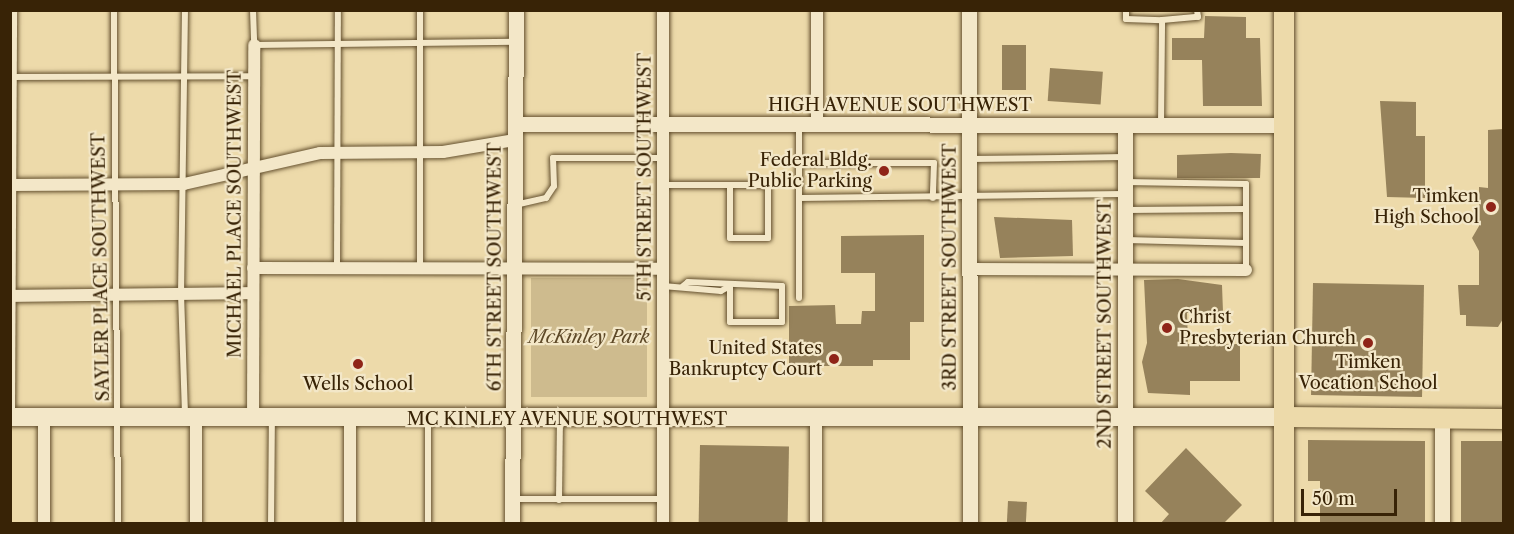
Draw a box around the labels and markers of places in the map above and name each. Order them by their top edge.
place label: Federal Bldg. Public Parking [748,150,872,192]
marker: Federal Bldg. Public Parking [877,164,891,178]
place label: Timken High School [1374,186,1479,228]
marker: Timken High School [1484,200,1498,214]
place label: Christ Presbyterian Church [1179,307,1356,350]
marker: Christ Presbyterian Church [1160,321,1174,335]
marker: Timken Vocation School [1361,336,1375,350]
place label: United States Bankruptcy Court [668,338,822,380]
marker: United States Bankruptcy Court [827,352,841,366]
place label: Timken Vocation School [1298,352,1438,394]
marker: Wells School [351,357,365,371]
place label: Wells School [303,373,413,395]

